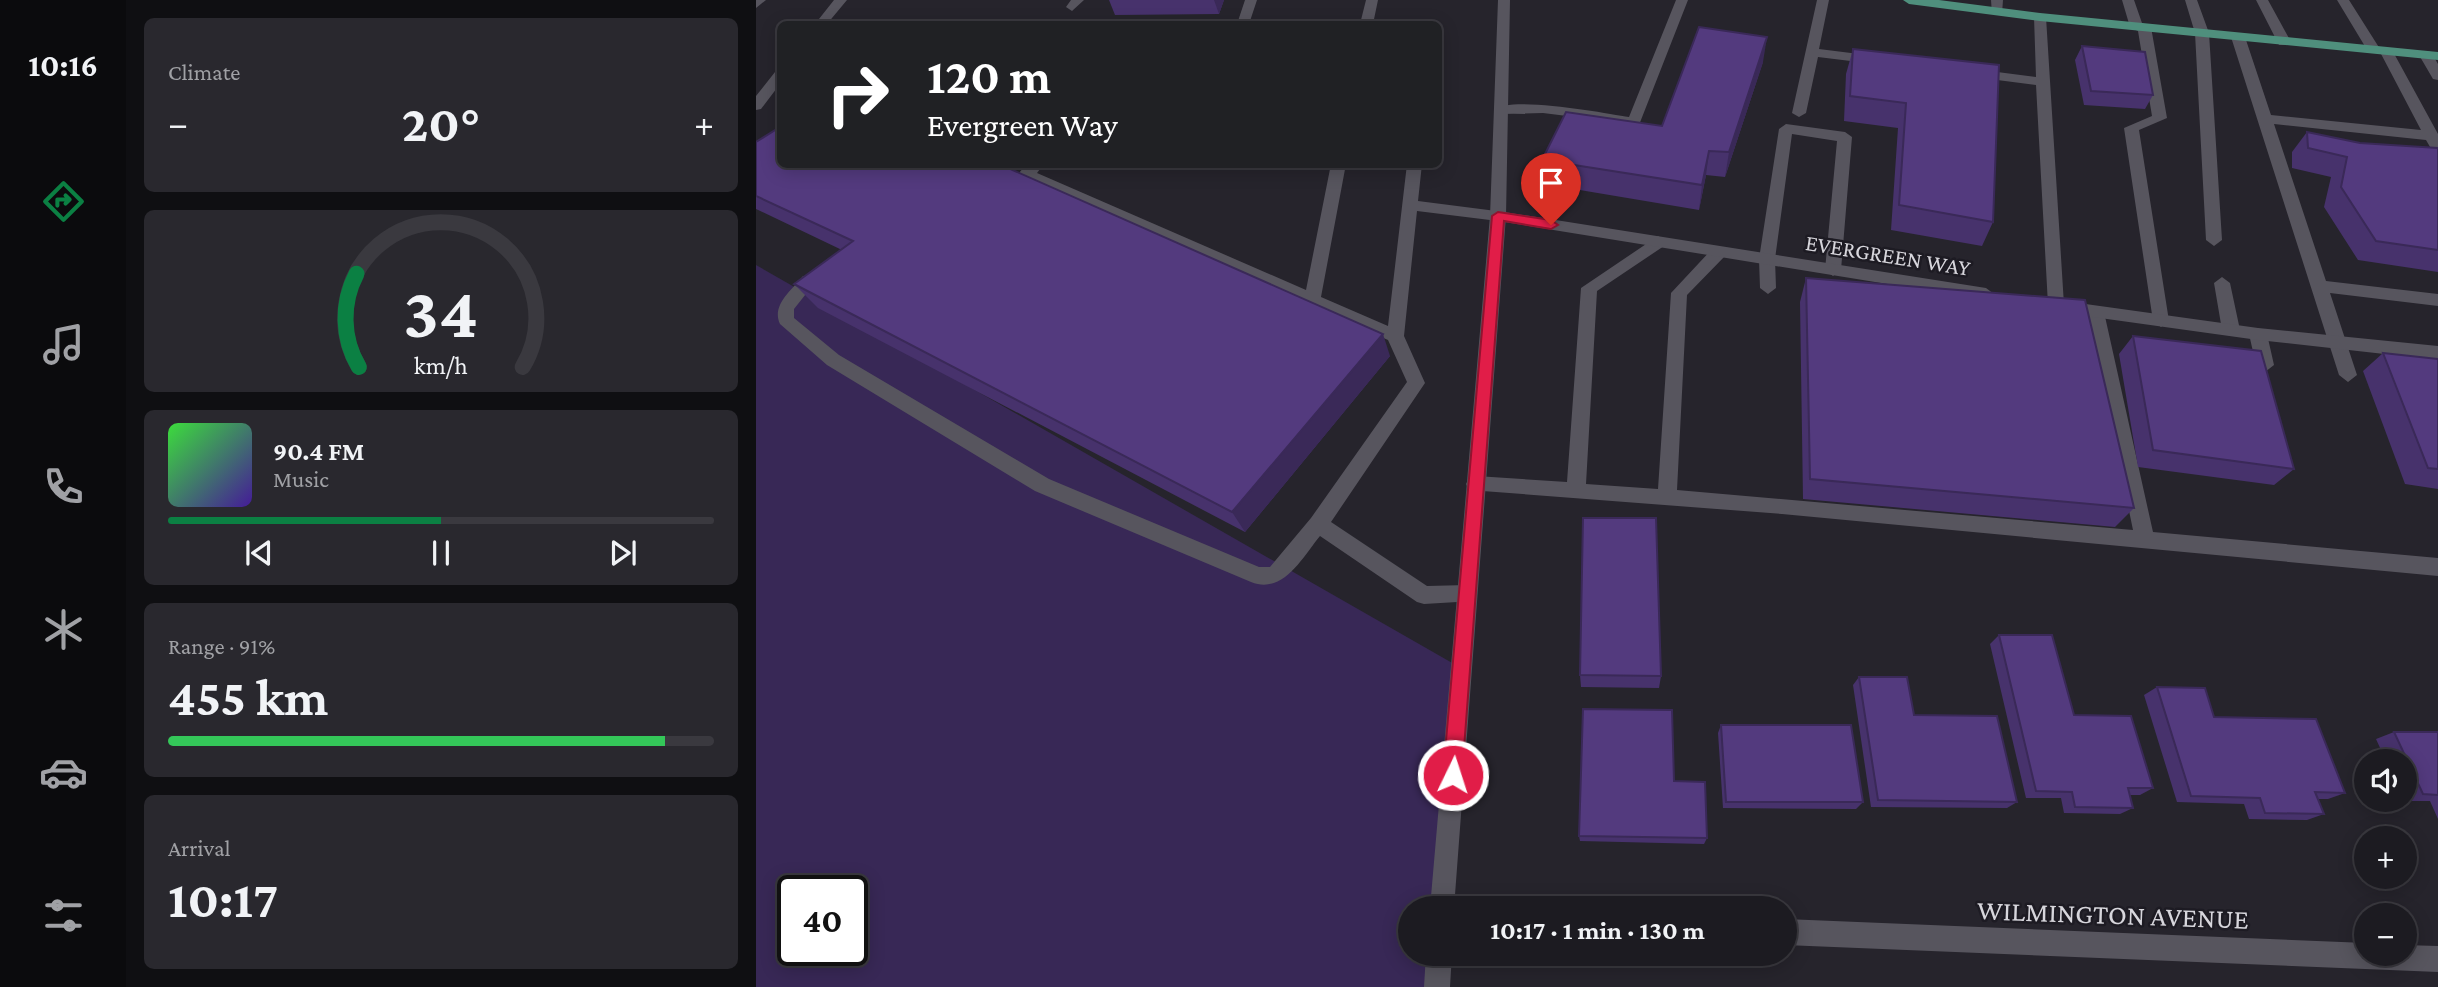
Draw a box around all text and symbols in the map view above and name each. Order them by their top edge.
text: 10:16 [28,47,98,83]
icon: right [812,49,903,140]
text: 120 m [927,49,1051,104]
text: Climate [168,59,240,85]
text: 20° [402,94,480,152]
text: − [168,102,188,144]
text: + [694,102,714,144]
text: Evergreen Way [927,107,1118,143]
pin [1521,153,1581,225]
icon: arrive [1532,164,1570,202]
icon: directions [39,177,88,226]
street label: EVERGREEN WAY [1804,229,1973,281]
text: 34 [404,273,478,354]
icon: music [39,320,88,369]
text: km/h [414,352,468,379]
text: 90.4 FM [273,437,365,466]
icon: phone [39,462,88,511]
text: Music [273,466,329,492]
icon: previous [240,534,278,572]
icon: pause [422,534,460,572]
icon: next [604,534,642,572]
icon: climate [39,605,88,654]
text: Range · 91% [168,633,275,659]
text: 455 km [168,668,328,726]
position arrow [1416,738,1490,812]
icon: car [39,748,88,797]
map controls [2354,749,2417,966]
button: sound [2354,749,2417,812]
button: + [2354,826,2417,889]
text: Arrival [168,835,231,861]
text: 10:17 [168,870,278,928]
speed limit sign: 40 [777,875,868,966]
icon: filters [39,891,88,940]
street label: WILMINGTON AVENUE [1977,894,2249,935]
button: − [2354,903,2417,966]
text: 10:17 · 1 min · 130 m [1490,916,1705,945]

